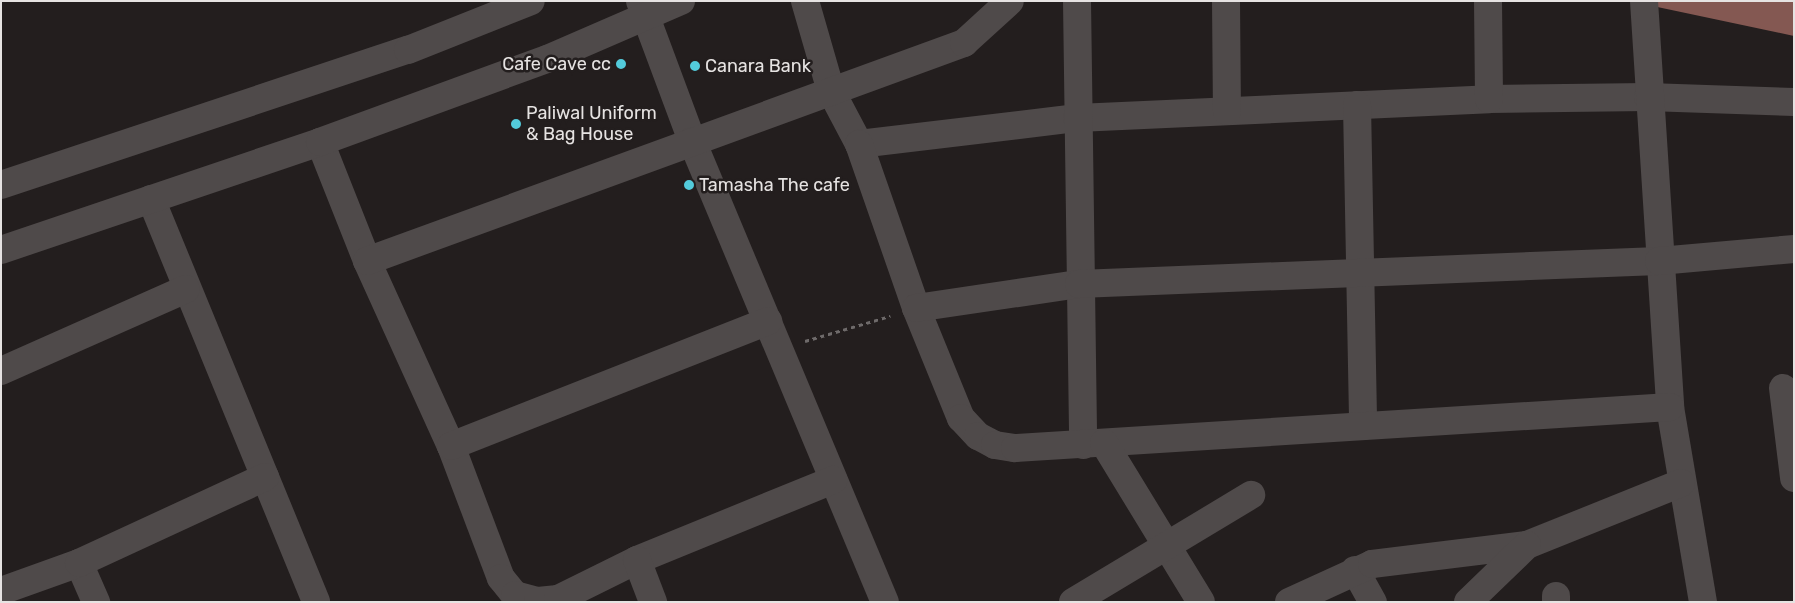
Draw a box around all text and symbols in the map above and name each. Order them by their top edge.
place label: Cafe Cave cc [502,53,611,75]
place label: Canara Bank [705,55,811,77]
marker: Cafe Cave cc [615,58,627,70]
marker: Canara Bank [689,60,701,72]
place label: Paliwal Uniform & Bag House [526,103,657,146]
marker: Paliwal Uniform & Bag House [510,118,522,130]
place label: Tamasha The cafe [699,174,850,196]
marker: Tamasha The cafe [683,179,695,191]

